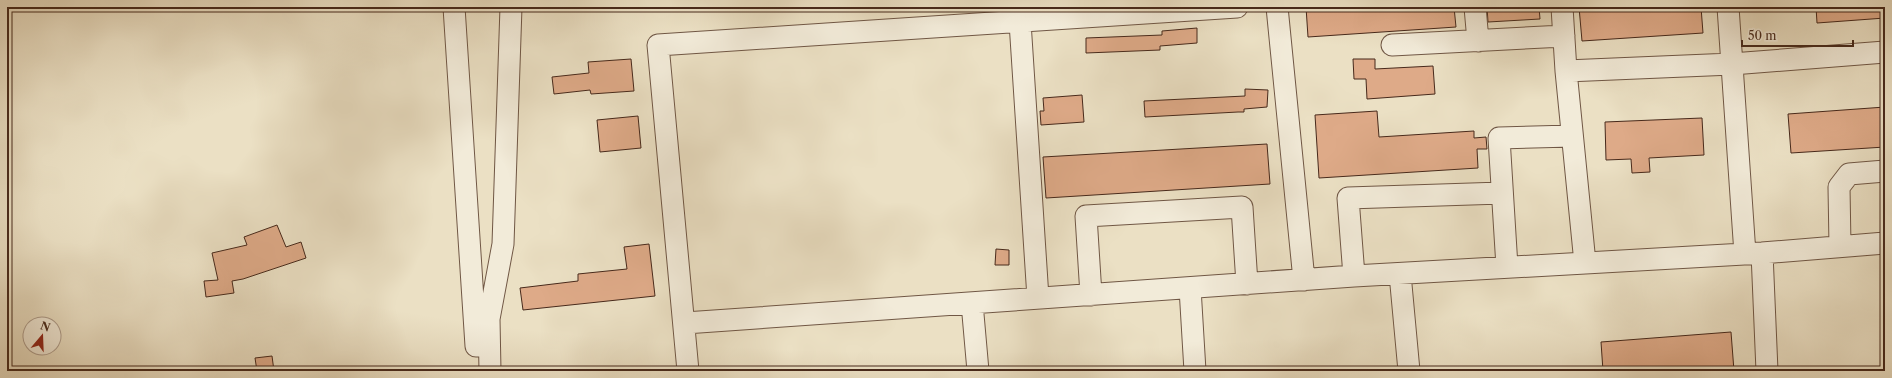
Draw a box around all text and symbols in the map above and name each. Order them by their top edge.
scale bar [1742,22,1853,48]
text: 50 m [1748,28,1777,43]
north arrow [22,316,62,356]
text: N [38,318,52,335]

